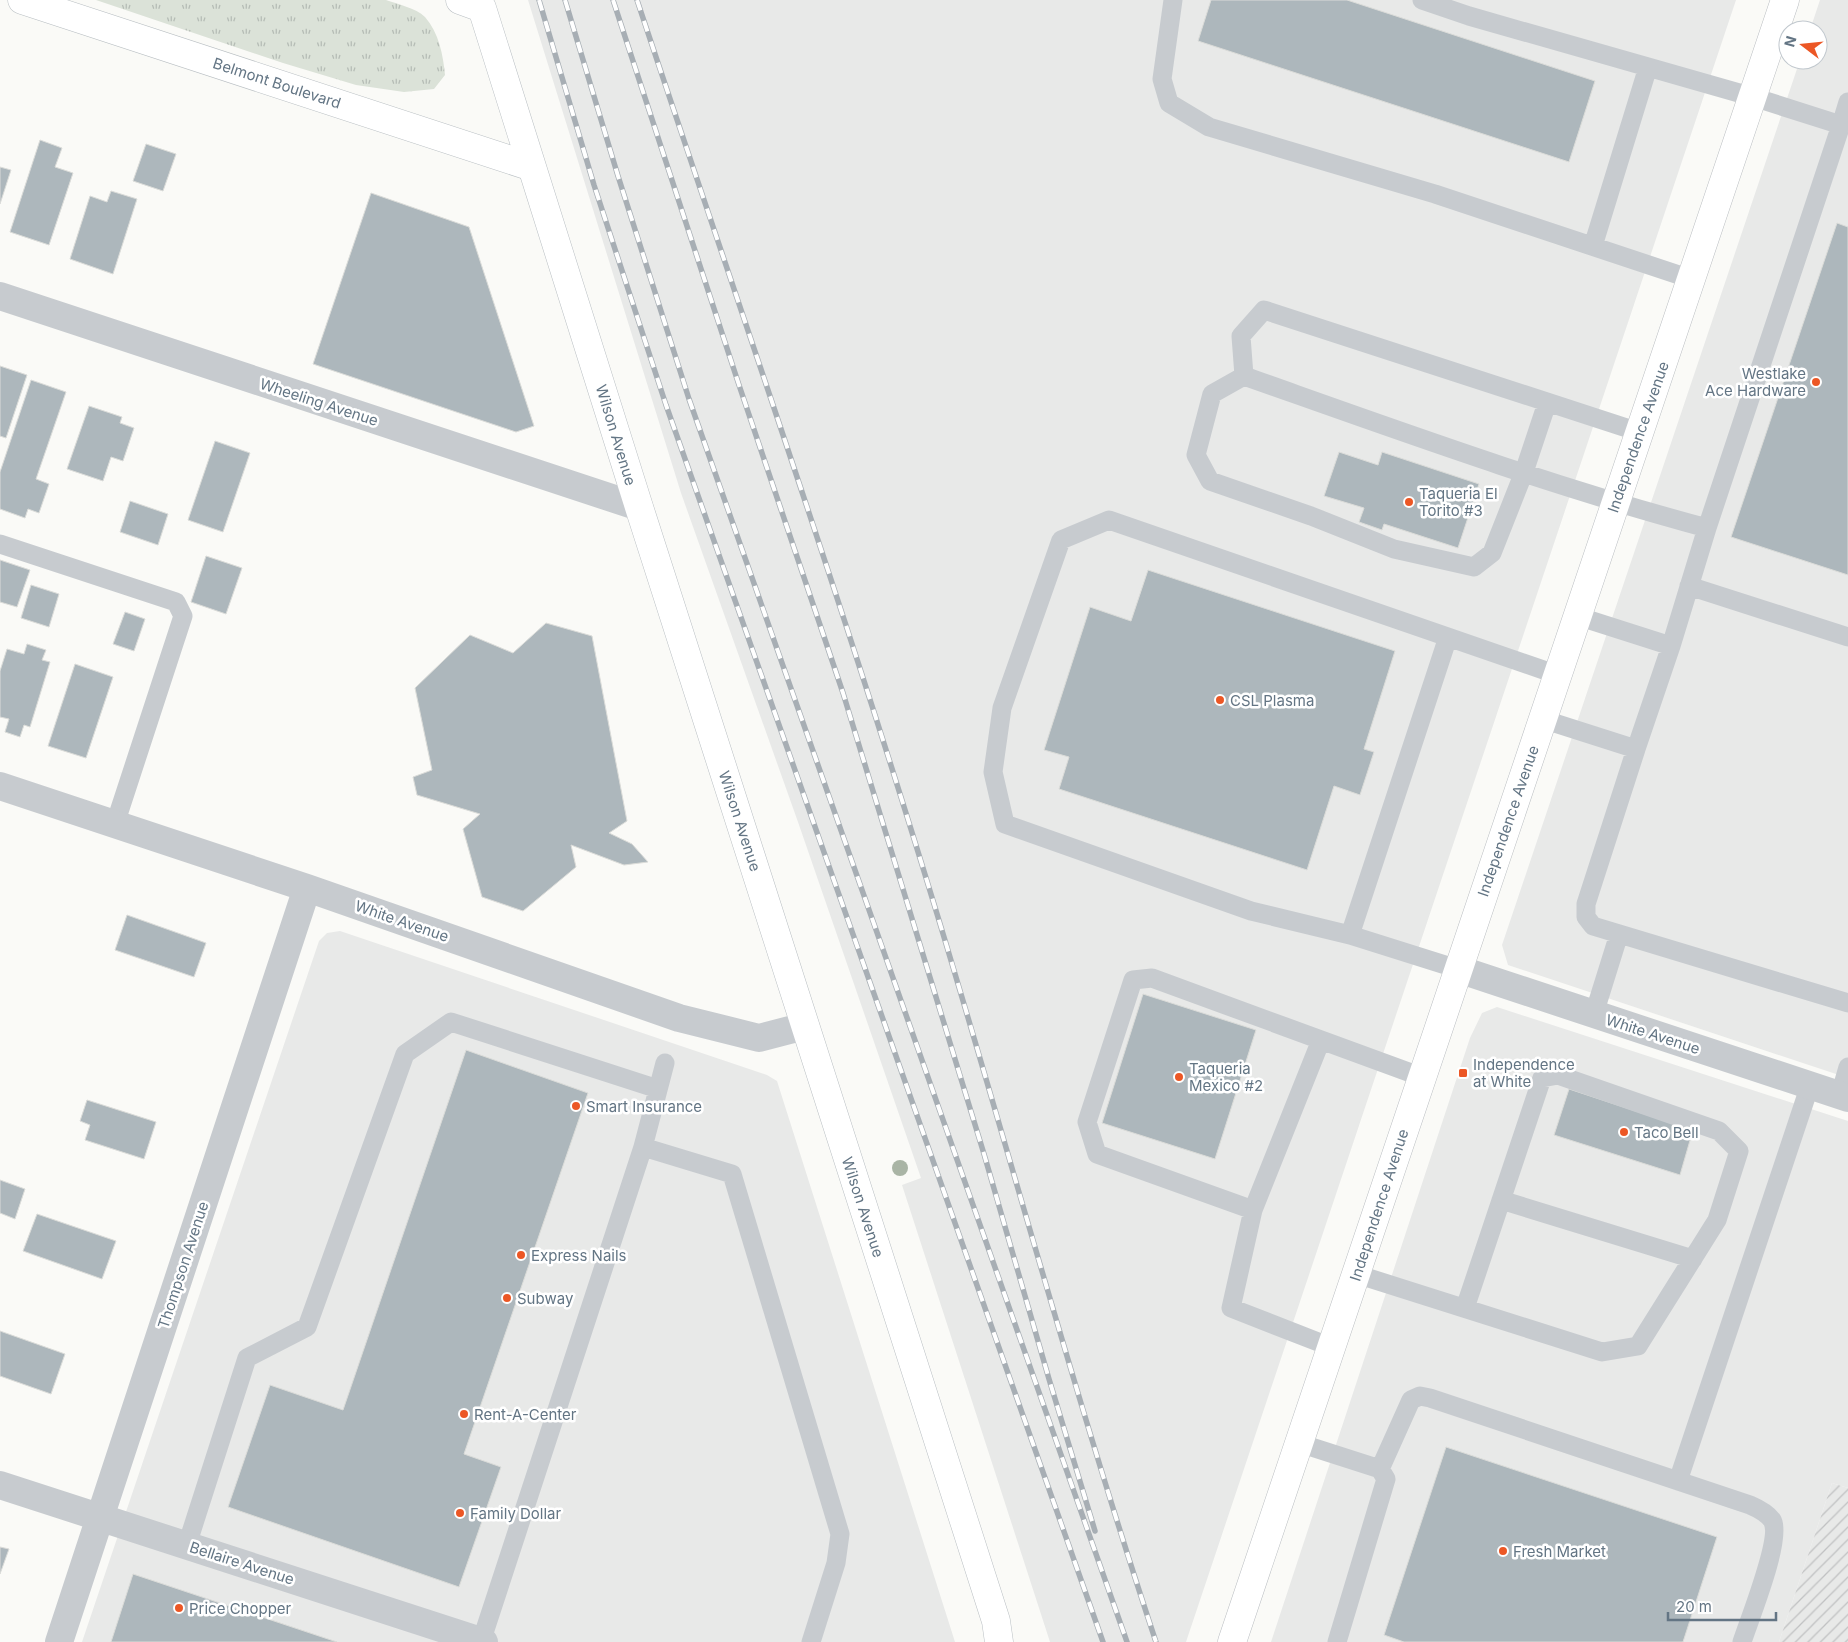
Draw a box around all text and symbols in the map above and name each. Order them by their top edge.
north arrow [1778,20,1828,70]
text: N [1780,34,1800,49]
street label: Belmont Boulevard [211,53,343,113]
street label: Independence Avenue [1603,359,1673,515]
place label: Westlake Ace Hardware [1705,364,1806,400]
street label: Wheeling Avenue [257,374,381,430]
marker: Westlake Ace Hardware [1810,376,1822,388]
street label: Wilson Avenue [592,382,640,488]
place label: Taqueria El Torito #3 [1419,484,1498,520]
marker: Taqueria El Torito #3 [1403,496,1415,508]
place label: CSL Plasma [1230,691,1314,710]
marker: CSL Plasma [1214,694,1226,706]
street label: Independence Avenue [1473,743,1543,899]
street label: Wilson Avenue [715,768,765,874]
street label: White Avenue [353,896,451,946]
street label: White Avenue [1604,1010,1702,1058]
place label: Independence at White [1473,1055,1575,1091]
place label: Taqueria Mexico #2 [1189,1059,1263,1095]
marker: Independence at White [1457,1067,1469,1079]
marker: Taqueria Mexico #2 [1173,1071,1185,1083]
place label: Smart Insurance [586,1097,702,1116]
marker: Smart Insurance [570,1100,582,1112]
place label: Taco Bell [1634,1123,1699,1142]
marker: Taco Bell [1618,1126,1630,1138]
street label: Independence Avenue [1345,1127,1413,1283]
street label: Wilson Avenue [838,1154,888,1260]
street label: Thompson Avenue [153,1199,213,1331]
place label: Express Nails [531,1246,627,1265]
marker: Express Nails [515,1249,527,1261]
place label: Subway [517,1289,574,1308]
marker: Subway [501,1292,513,1304]
place label: Rent-A-Center [474,1405,577,1424]
marker: Rent-A-Center [458,1408,470,1420]
place label: Family Dollar [470,1504,562,1523]
marker: Family Dollar [454,1507,466,1519]
street label: Bellaire Avenue [187,1537,297,1589]
place label: Fresh Market [1513,1542,1606,1561]
marker: Fresh Market [1497,1545,1509,1557]
scale bar [1668,1590,1776,1622]
text: 20 m [1676,1597,1712,1616]
place label: Price Chopper [189,1599,292,1618]
marker: Price Chopper [173,1602,185,1614]

